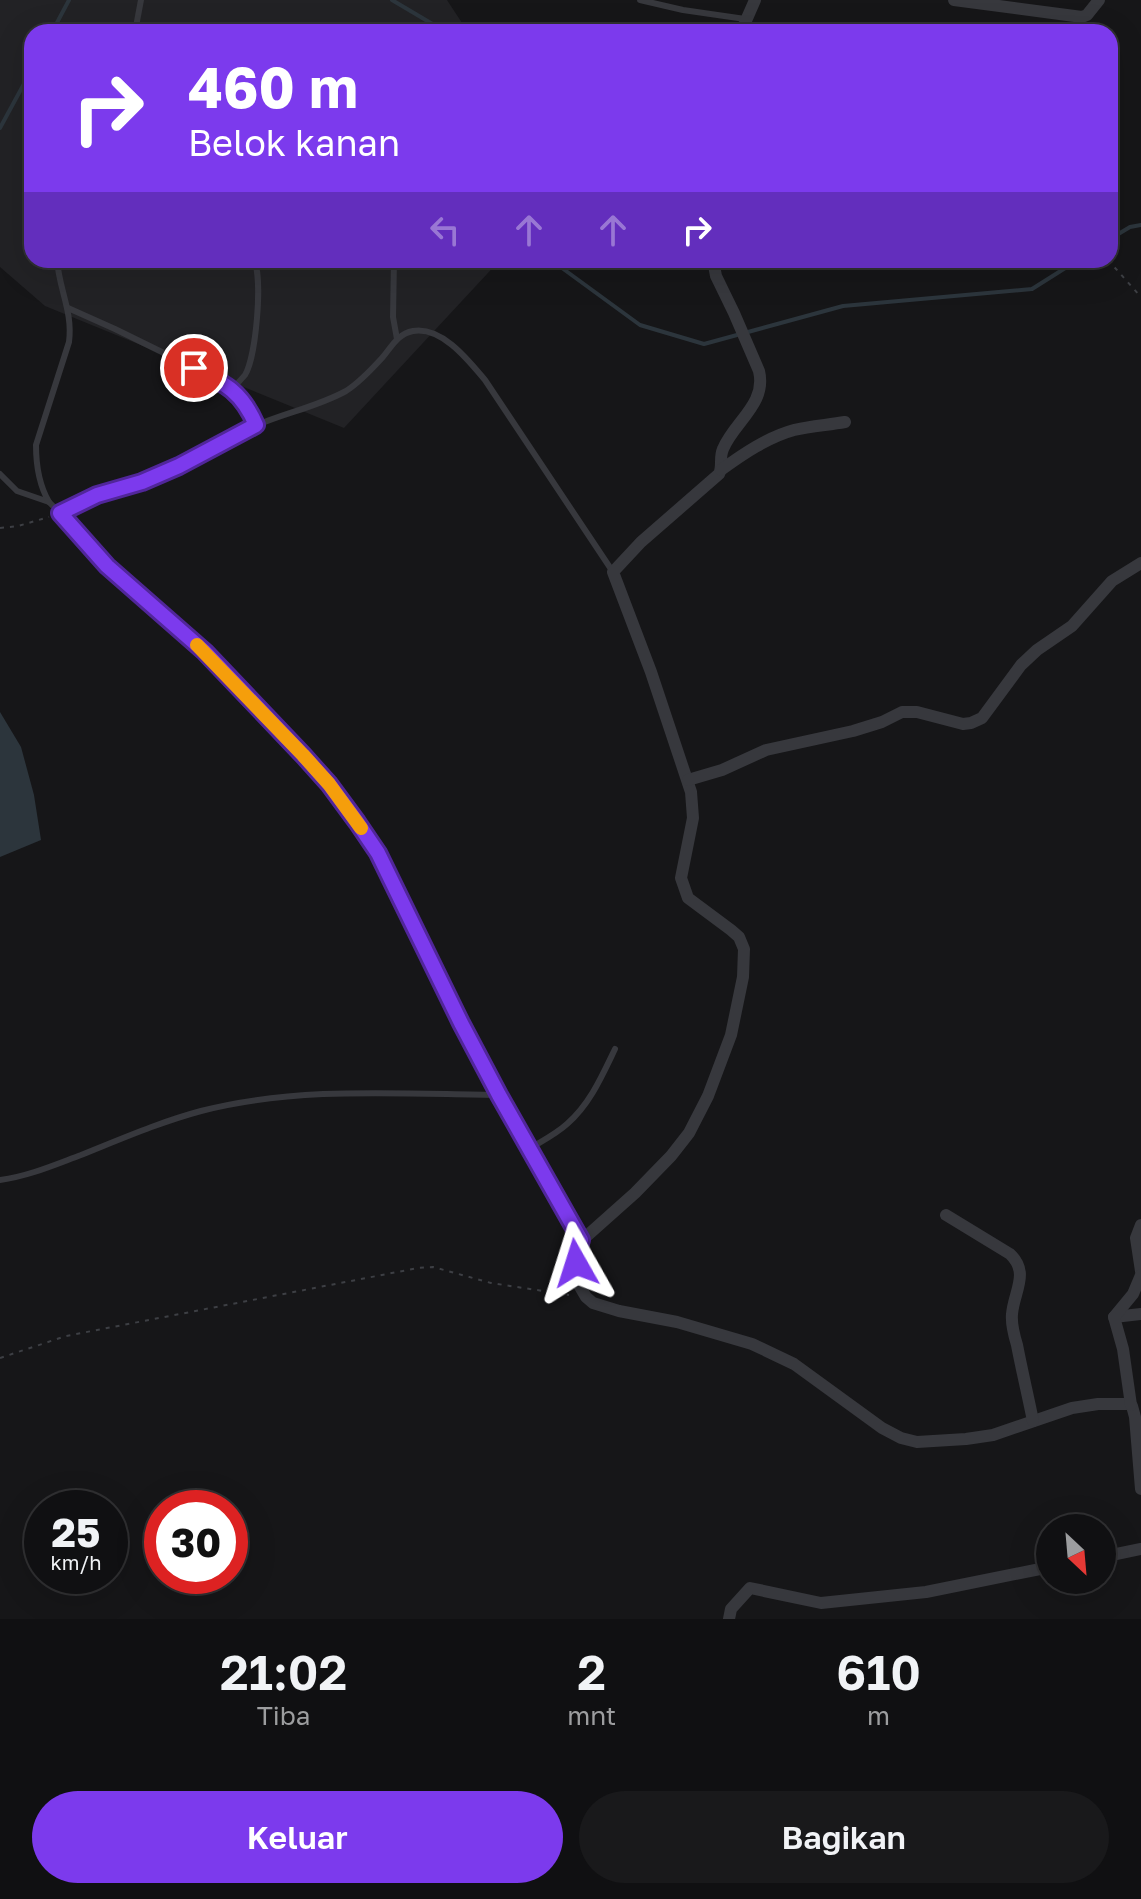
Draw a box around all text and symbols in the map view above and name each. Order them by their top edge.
text: 460 m [188,53,358,120]
icon: right [56,56,160,160]
text: Belok kanan [188,121,400,164]
icon: left [423,208,467,252]
icon: ahead [507,208,551,252]
icon: ahead [591,208,635,252]
icon: right [675,208,719,252]
pin [160,334,228,402]
icon: arrive [172,346,216,390]
position arrow [534,1221,618,1305]
speed limit sign: 30 [144,1490,248,1594]
text: 25 [52,1508,100,1556]
north arrow [1036,1514,1116,1594]
map controls [1036,1514,1116,1594]
text: km/h [51,1550,101,1574]
text: 21:02 [220,1643,347,1701]
text: 2 [577,1643,606,1701]
text: 610 [836,1643,921,1701]
text: Tiba [257,1700,310,1731]
text: mnt [567,1700,616,1731]
text: m [867,1700,890,1731]
button: Keluar [32,1791,563,1883]
button: Bagikan [579,1791,1109,1883]

